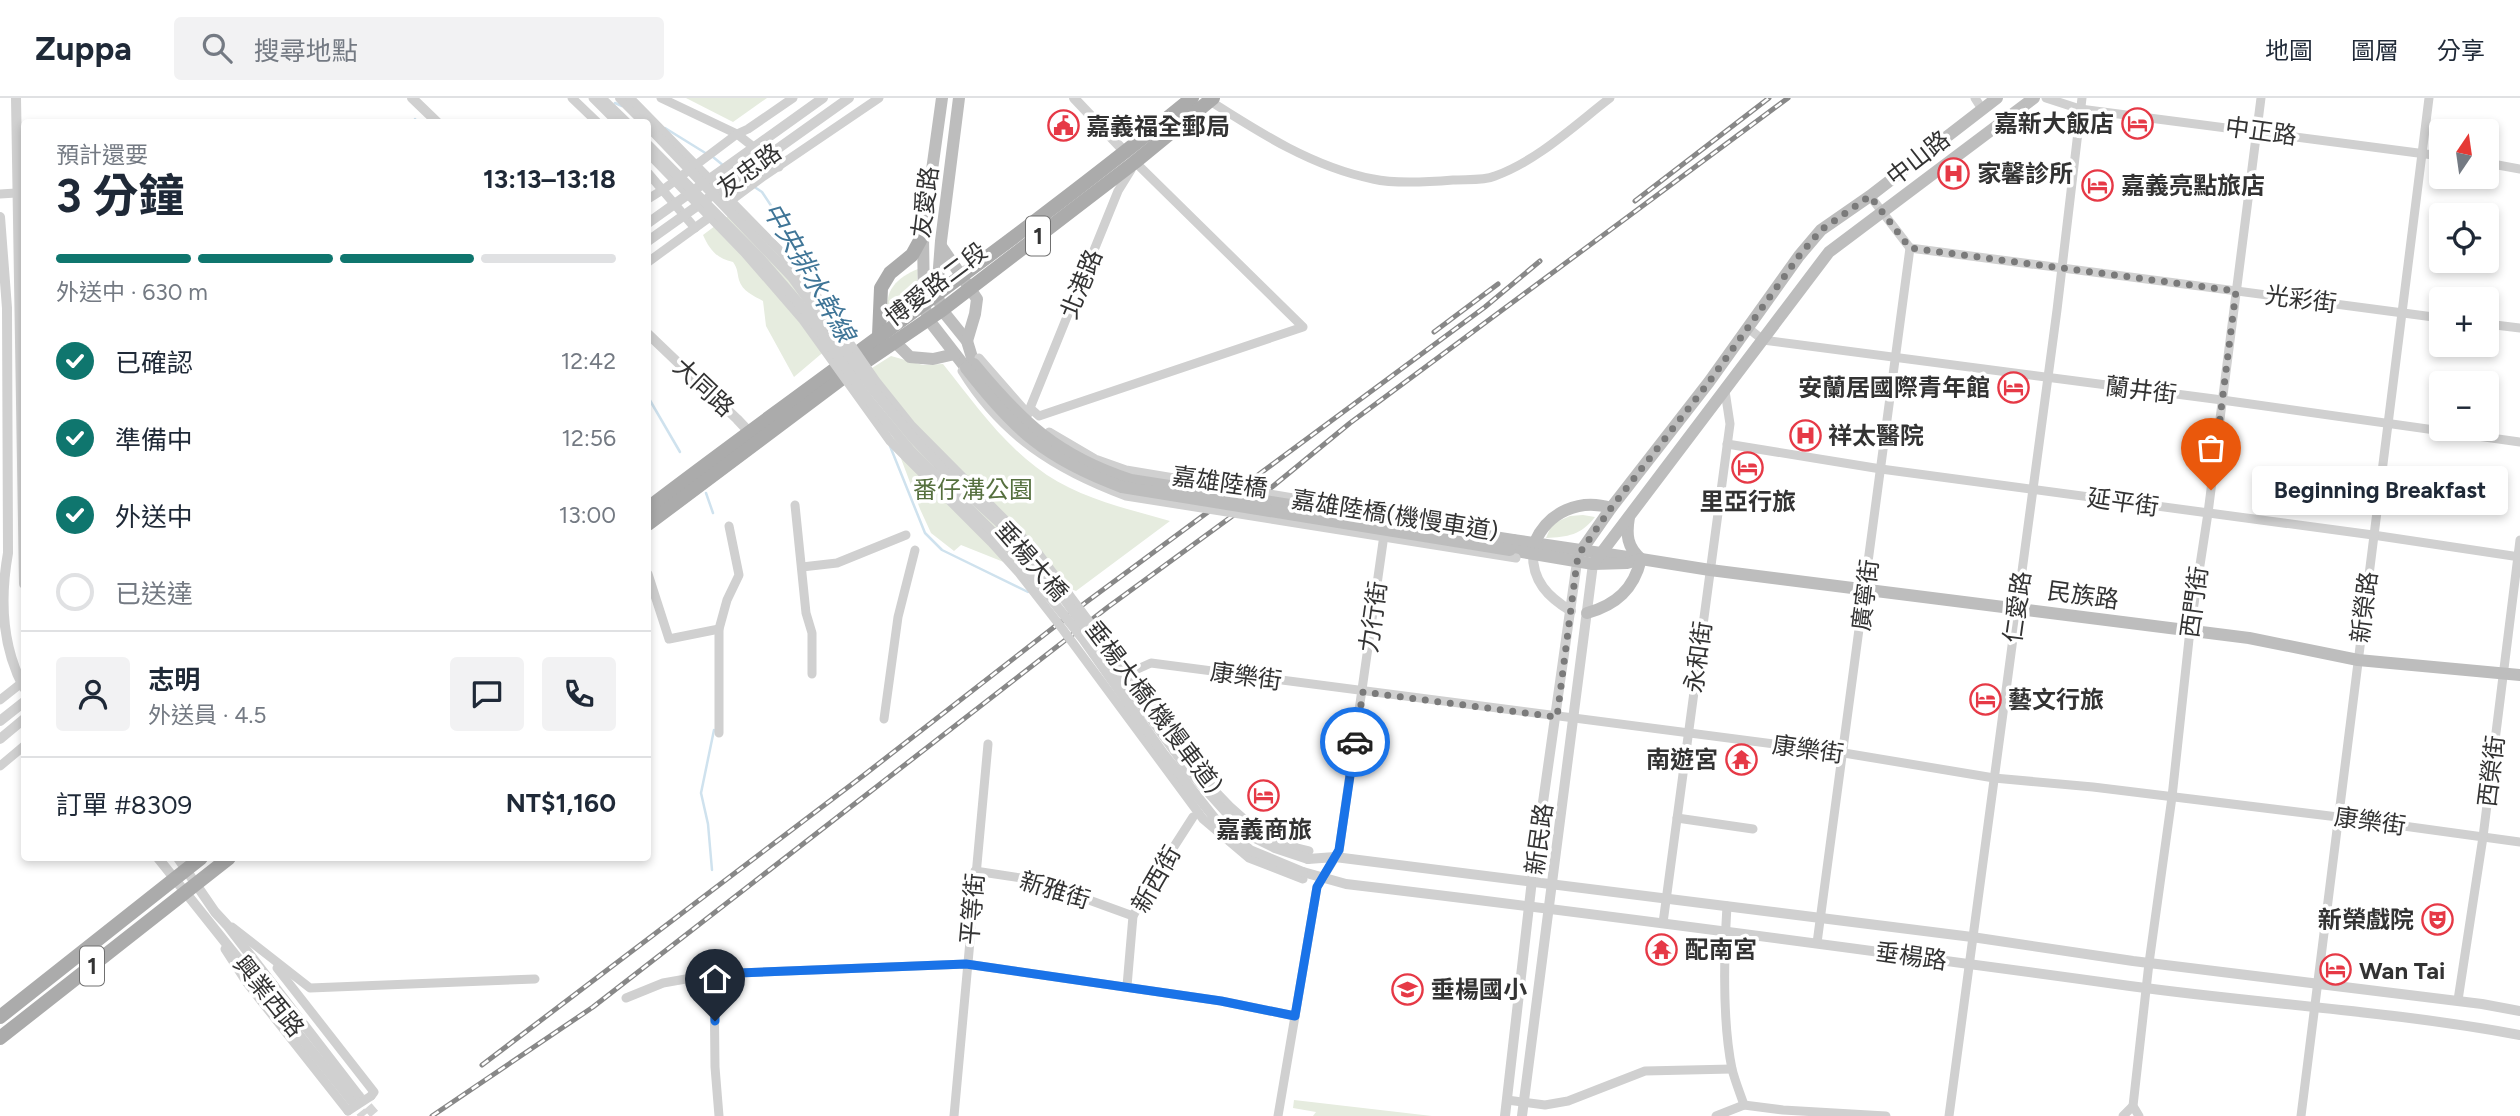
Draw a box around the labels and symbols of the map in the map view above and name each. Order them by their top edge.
hotel icon: 嘉新大飯店 [2120,106,2154,140]
public building icon: 嘉義福全郵局 [1046,109,1080,143]
place label: 嘉新大飯店 [1994,109,2114,138]
place label: 嘉義福全郵局 [1086,112,1230,141]
street label: 中正路 [2223,112,2299,150]
north arrow [2429,119,2499,189]
street label: 中山路 [1881,124,1955,192]
street label: 友忠路 [711,137,787,203]
hospital icon: 家馨診所 [1937,156,1971,190]
place label: 家馨診所 [1977,159,2073,188]
street label: 友愛路 [906,165,944,239]
hotel icon: 嘉義亮點旅店 [2081,168,2115,202]
place label: 嘉義亮點旅店 [2121,171,2265,200]
water label: 中央排水幹線 [756,196,863,350]
road number: 1 [1026,217,1050,256]
street label: 博愛路二段 [879,236,993,332]
street label: 北港路 [1054,245,1108,323]
street label: 光彩街 [2264,280,2338,318]
street label: 大同路 [668,352,740,422]
hotel icon: 安蘭居國際青年館 [1996,370,2030,404]
street label: 蘭井街 [2104,371,2178,409]
place label: 安蘭居國際青年館 [1798,373,1990,402]
hospital icon: 祥太醫院 [1788,418,1822,452]
pin [2181,418,2241,490]
place label: 祥太醫院 [1828,421,1924,450]
hotel icon: 里亞行旅 [1731,450,1765,484]
street label: 嘉雄陸橋 [1170,461,1270,503]
callout: Beginning Breakfast [2253,466,2508,514]
park label: 番仔溝公園 [913,475,1033,504]
street label: 延平街 [2085,483,2161,521]
street label: 嘉雄陸橋(機慢車道) [1290,484,1500,546]
place label: 里亞行旅 [1700,487,1796,516]
street label: 垂楊大橋 [990,515,1074,607]
street label: 廣寧街 [1846,558,1884,632]
street label: 西門街 [2175,564,2213,640]
street label: 仁愛路 [1998,569,2036,645]
street label: 新榮路 [2345,570,2383,644]
street label: 民族路 [2045,576,2121,614]
street label: 力行街 [1354,579,1392,655]
street label: 垂楊大橋(機慢車道) [1080,615,1228,799]
street label: 永和街 [1679,619,1717,695]
street label: 康樂街 [1208,657,1284,695]
hotel icon: 藝文行旅 [1968,682,2002,716]
place label: 藝文行旅 [2008,685,2104,714]
courier [1320,707,1390,777]
street label: 康樂街 [1770,730,1846,768]
street label: 西榮街 [2472,734,2510,808]
temple icon: 南遊宮 [1724,742,1758,776]
place label: 南遊宮 [1646,745,1718,774]
hotel icon: 嘉義商旅 [1247,778,1281,812]
street label: 新民路 [1520,801,1558,877]
street label: 康樂街 [2332,802,2408,840]
place label: 嘉義商旅 [1216,815,1312,844]
street label: 新西街 [1125,841,1187,917]
street label: 新雅街 [1016,866,1094,914]
street label: 平等街 [954,872,990,946]
theatre icon: 新榮戲院 [2420,902,2454,936]
place label: 新榮戲院 [2318,905,2414,934]
temple icon: 配南宮 [1645,932,1679,966]
place label: 配南宮 [1685,935,1757,964]
street label: 垂楊路 [1873,937,1949,975]
road number: 1 [80,946,104,986]
pin [685,949,745,1021]
street label: 興業西路 [228,950,310,1042]
hotel icon: Wan Tai [2319,953,2353,987]
place label: Wan Tai [2359,956,2445,985]
school or university icon: 垂楊國小 [1391,972,1425,1006]
place label: 垂楊國小 [1431,975,1527,1004]

